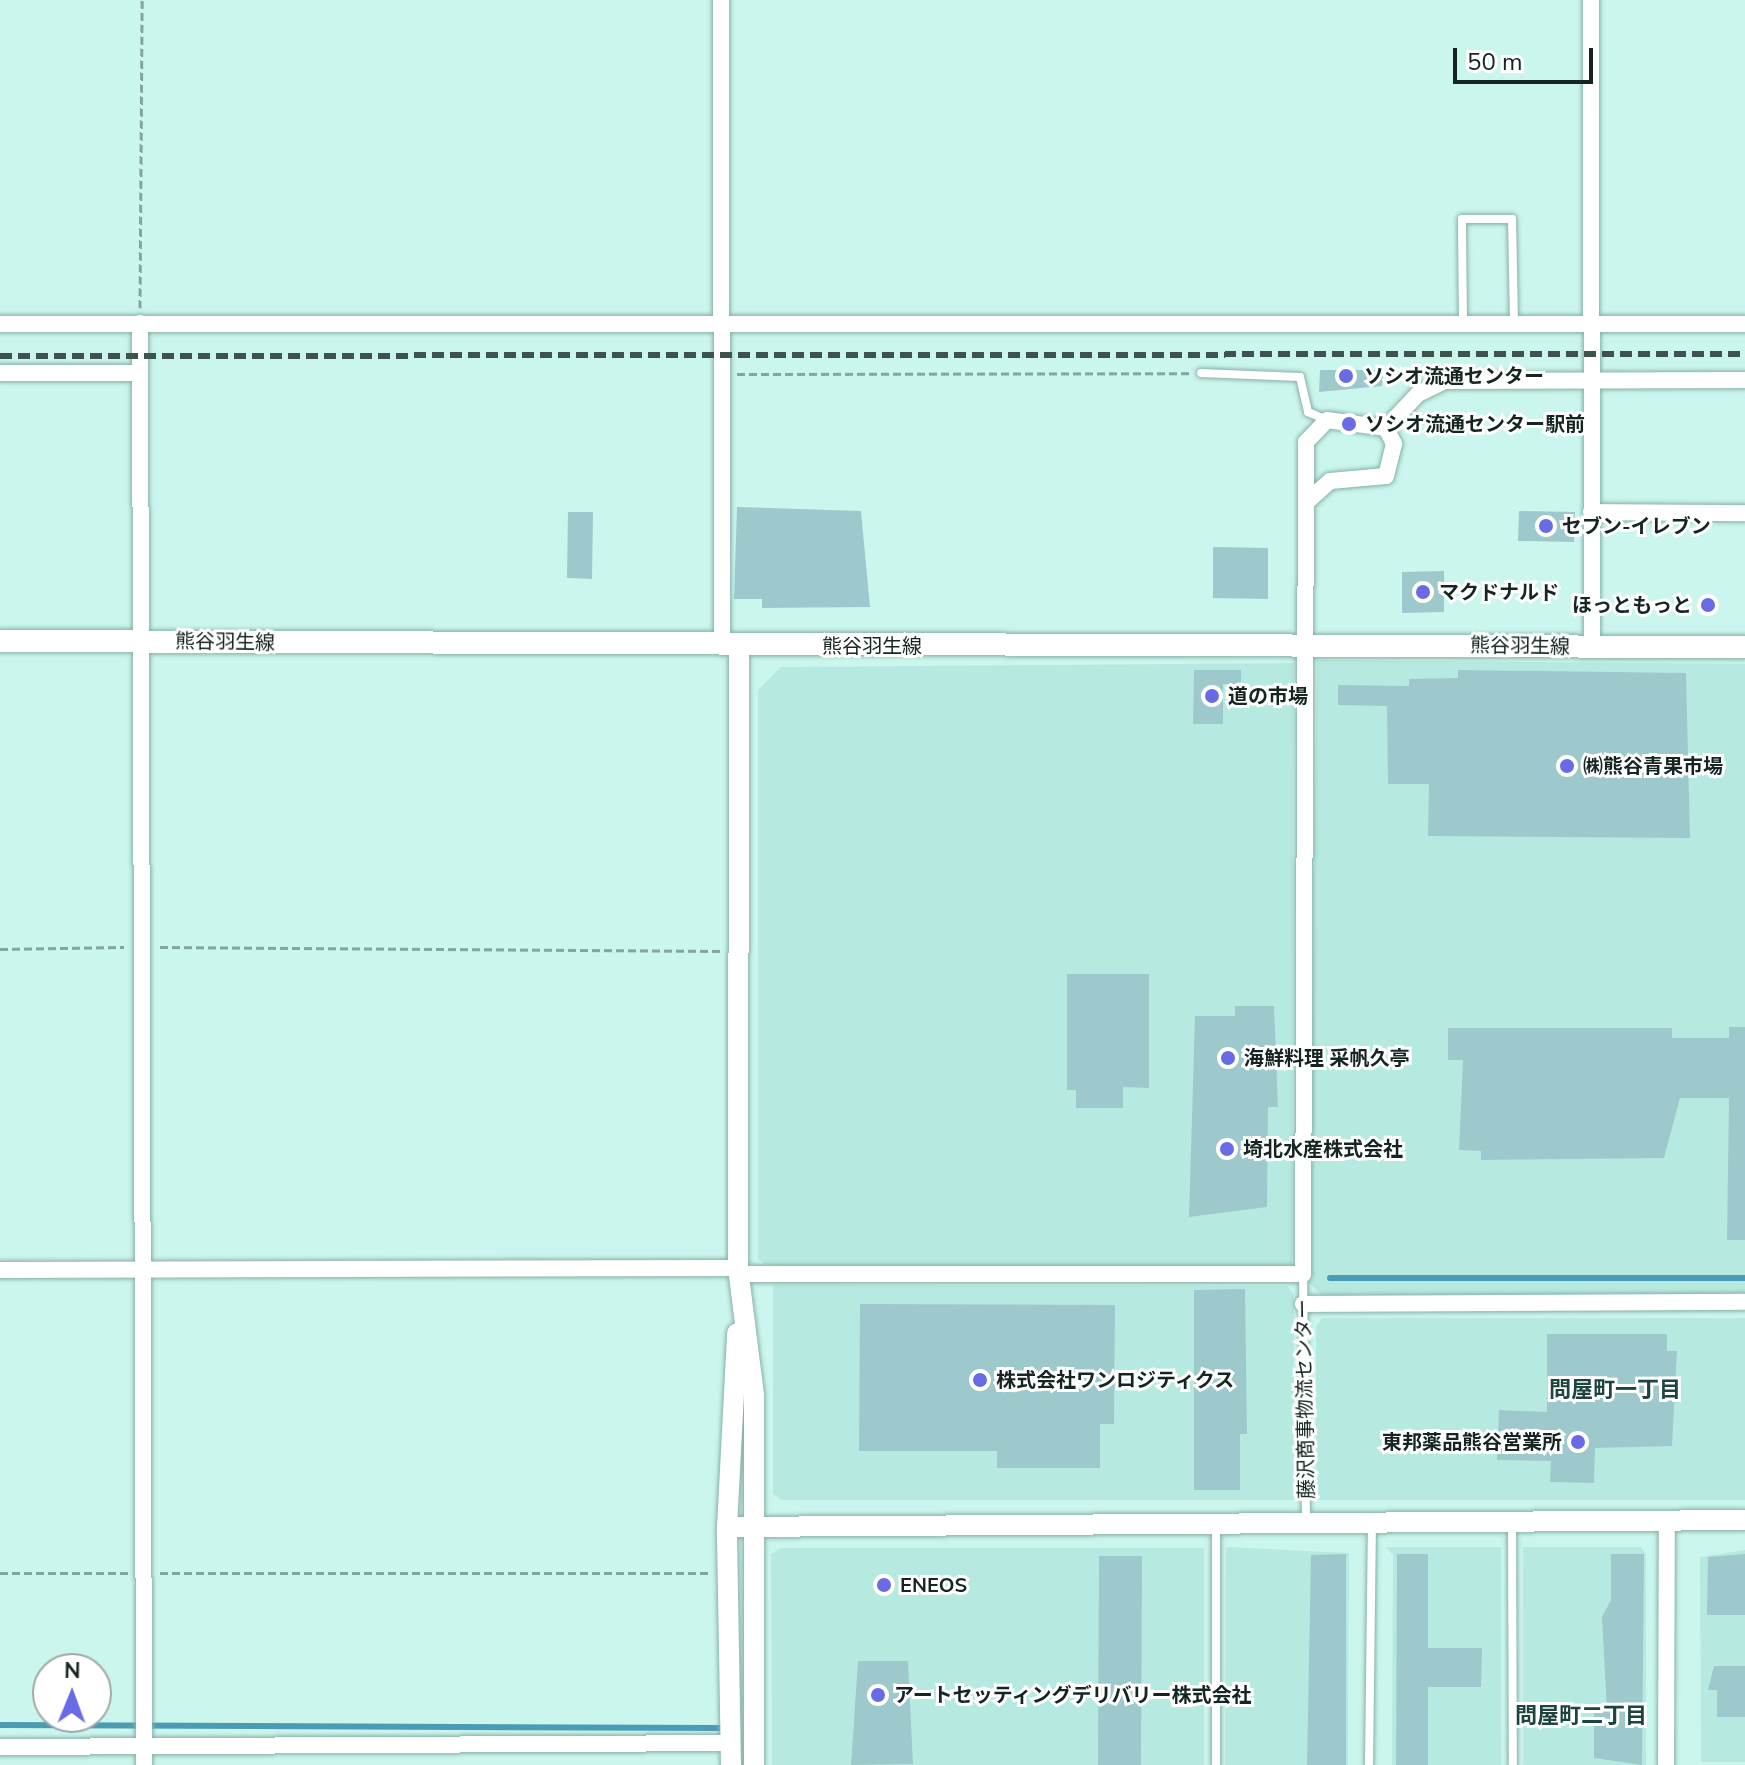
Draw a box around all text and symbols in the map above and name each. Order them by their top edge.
scale bar [1457,32,1597,82]
text: 50 m [1467,46,1523,78]
place label: ソシオ流通センター [1364,364,1544,388]
marker: ソシオ流通センター [1335,365,1357,387]
place label: ソシオ流通センター駅前 [1365,412,1585,436]
marker: ソシオ流通センター駅前 [1340,415,1358,433]
place label: セブン-イレブン [1562,514,1711,538]
marker: セブン-イレブン [1537,517,1555,535]
place label: マクドナルド [1439,580,1559,604]
marker: マクドナルド [1414,583,1432,601]
place label: ほっともっと [1572,593,1692,617]
marker: ほっともっと [1699,596,1717,614]
street label: 熊谷羽生線 [175,629,275,655]
street label: 熊谷羽生線 [1470,633,1570,659]
street label: 熊谷羽生線 [822,634,922,658]
place label: 道の市場 [1228,684,1308,708]
marker: 道の市場 [1203,687,1221,705]
place label: ㈱熊谷青果市場 [1583,754,1723,778]
marker: ㈱熊谷青果市場 [1558,757,1576,775]
place label: 海鮮料理 采帆久亭 [1244,1046,1409,1070]
marker: 海鮮料理 采帆久亭 [1219,1049,1237,1067]
place label: 埼北水産株式会社 [1243,1137,1403,1161]
marker: 埼北水産株式会社 [1218,1140,1236,1158]
street label: 藤沢商事物流センター [1291,1299,1319,1499]
place label: 株式会社ワンロジティクス [996,1368,1236,1392]
marker: 株式会社ワンロジティクス [971,1371,989,1389]
district label: 問屋町一丁目 [1549,1378,1681,1404]
place label: 東邦薬品熊谷営業所 [1382,1430,1562,1454]
marker: 東邦薬品熊谷営業所 [1569,1433,1587,1451]
place label: ENEOS [900,1573,967,1597]
marker: ENEOS [875,1576,893,1594]
north arrow [32,1653,112,1733]
text: N [64,1656,81,1686]
place label: アートセッティングデリバリー株式会社 [894,1683,1253,1707]
marker: アートセッティングデリバリー株式会社 [869,1686,887,1704]
district label: 問屋町二丁目 [1515,1704,1647,1730]

